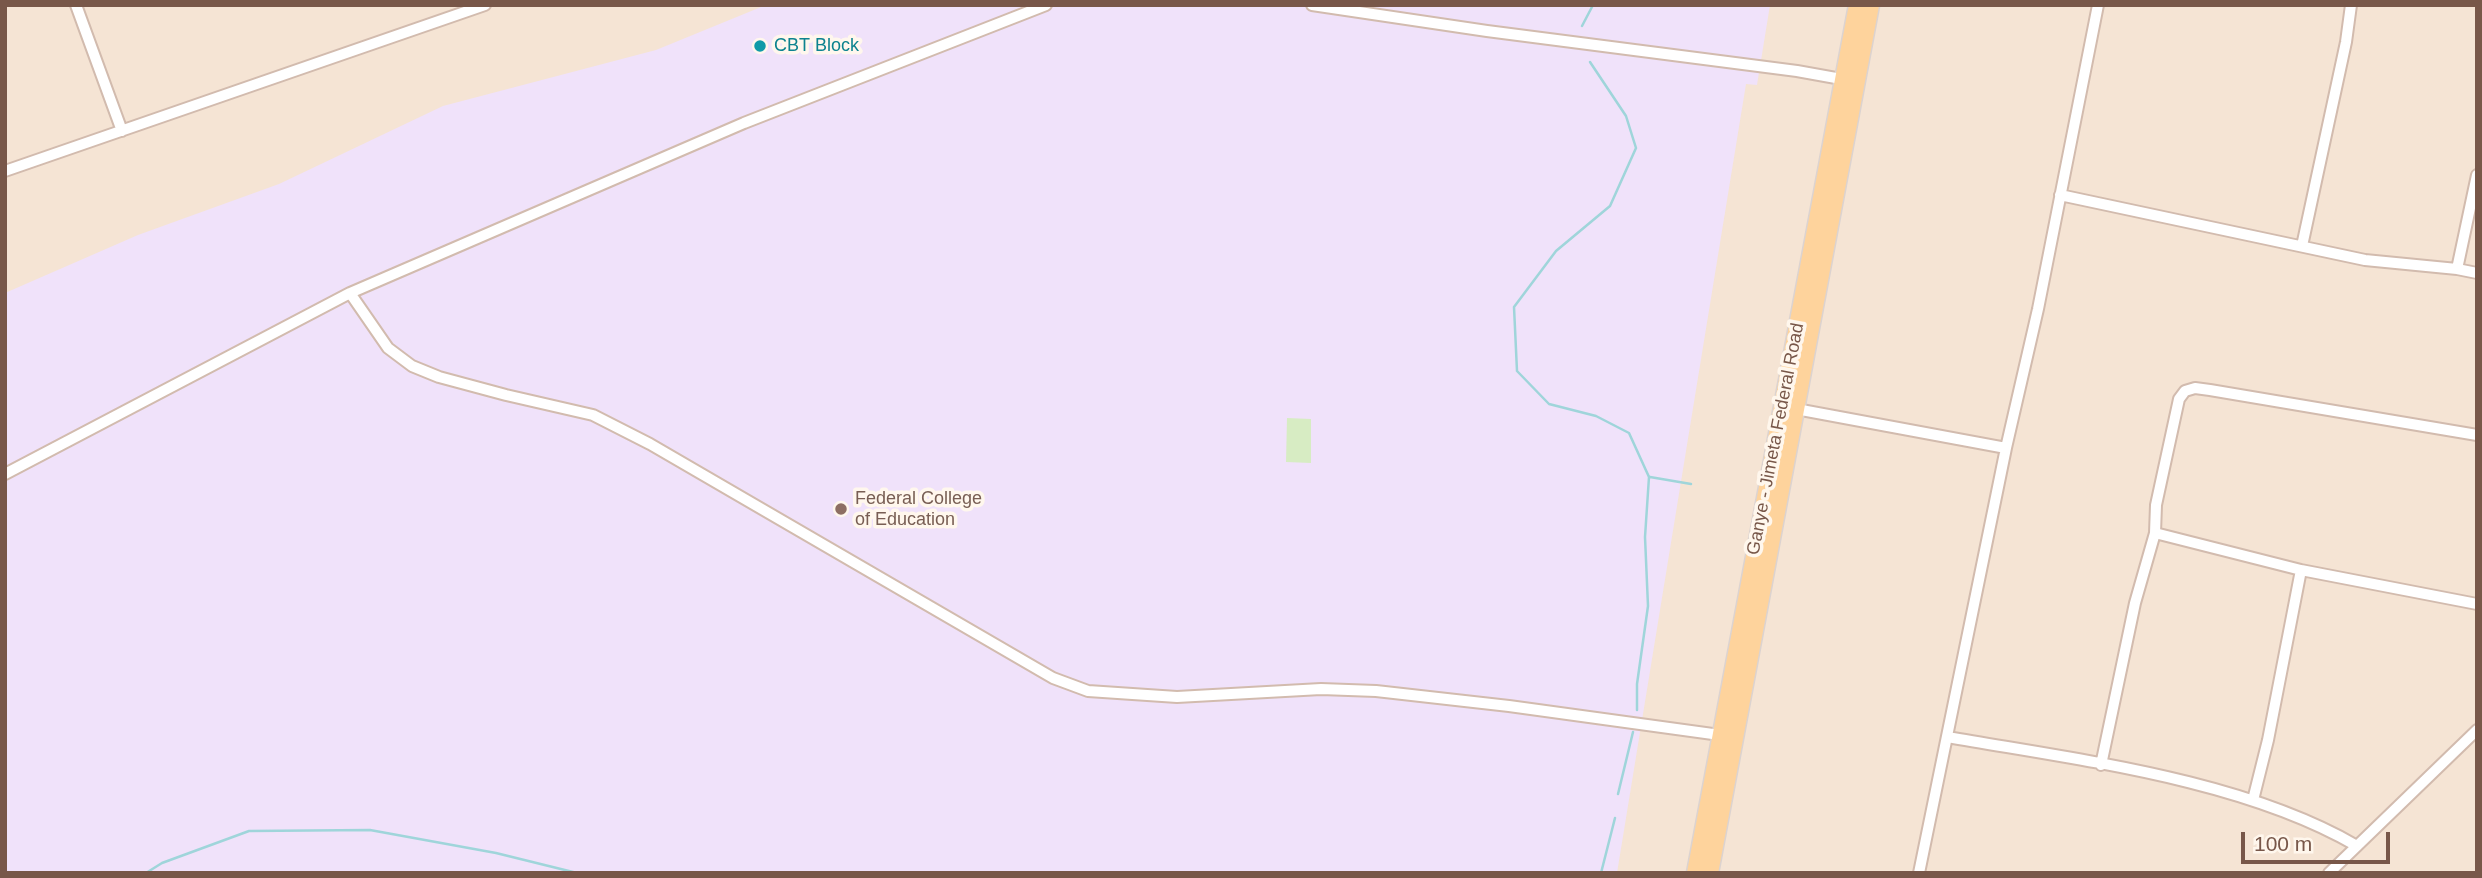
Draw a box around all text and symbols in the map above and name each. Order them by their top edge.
place label: CBT Block [774,35,859,57]
marker: CBT Block [752,38,768,54]
street label: Ganye - Jimeta Federal Road [1743,321,1809,557]
place label: Federal College of Education [855,488,982,530]
marker: Federal College of Education [833,501,849,517]
scale bar [2244,818,2393,862]
text: 100 m [2254,832,2312,855]

